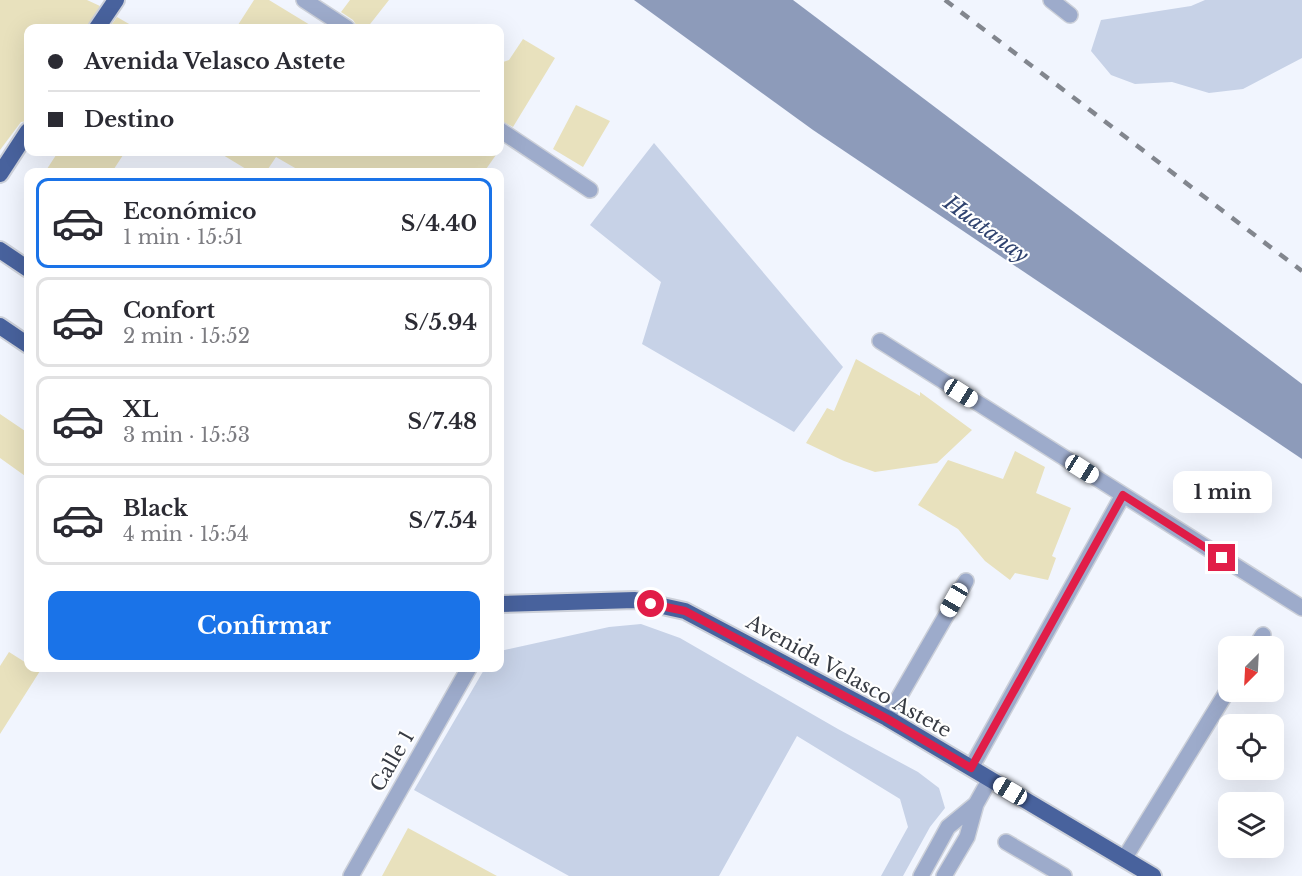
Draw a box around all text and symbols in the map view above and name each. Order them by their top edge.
text: Avenida Velasco Astete [84,48,345,75]
text: Destino [84,106,174,133]
water label: Huatanay [938,189,1034,269]
icon: car [51,196,105,250]
text: Económico [123,198,256,225]
text: S/4.40 [401,210,477,237]
text: 1 min · 15:51 [123,225,243,249]
icon: car [51,295,105,349]
text: Confort [123,297,215,324]
text: S/5.94 [404,309,477,336]
text: 2 min · 15:52 [123,324,250,348]
car [941,376,981,410]
icon: car [51,394,105,448]
text: XL [123,396,158,423]
text: S/7.48 [408,408,477,435]
text: 3 min · 15:53 [123,423,250,447]
car [1062,452,1102,486]
callout: 1 min [1172,471,1272,513]
text: 1 min [1194,480,1251,504]
icon: car [51,493,105,547]
text: Black [123,495,188,522]
text: S/7.54 [408,507,477,534]
text: 4 min · 15:54 [123,522,249,546]
route end [1208,544,1235,571]
car [937,580,971,620]
route start [637,590,664,617]
button: Confirmar [48,591,480,660]
street label: Avenida Velasco Astete [741,609,956,742]
north arrow [1218,636,1284,702]
map controls [1218,636,1284,858]
button: locate [1218,714,1284,780]
street label: Calle 1 [365,726,419,796]
car [990,774,1030,808]
button: layers [1218,792,1284,858]

